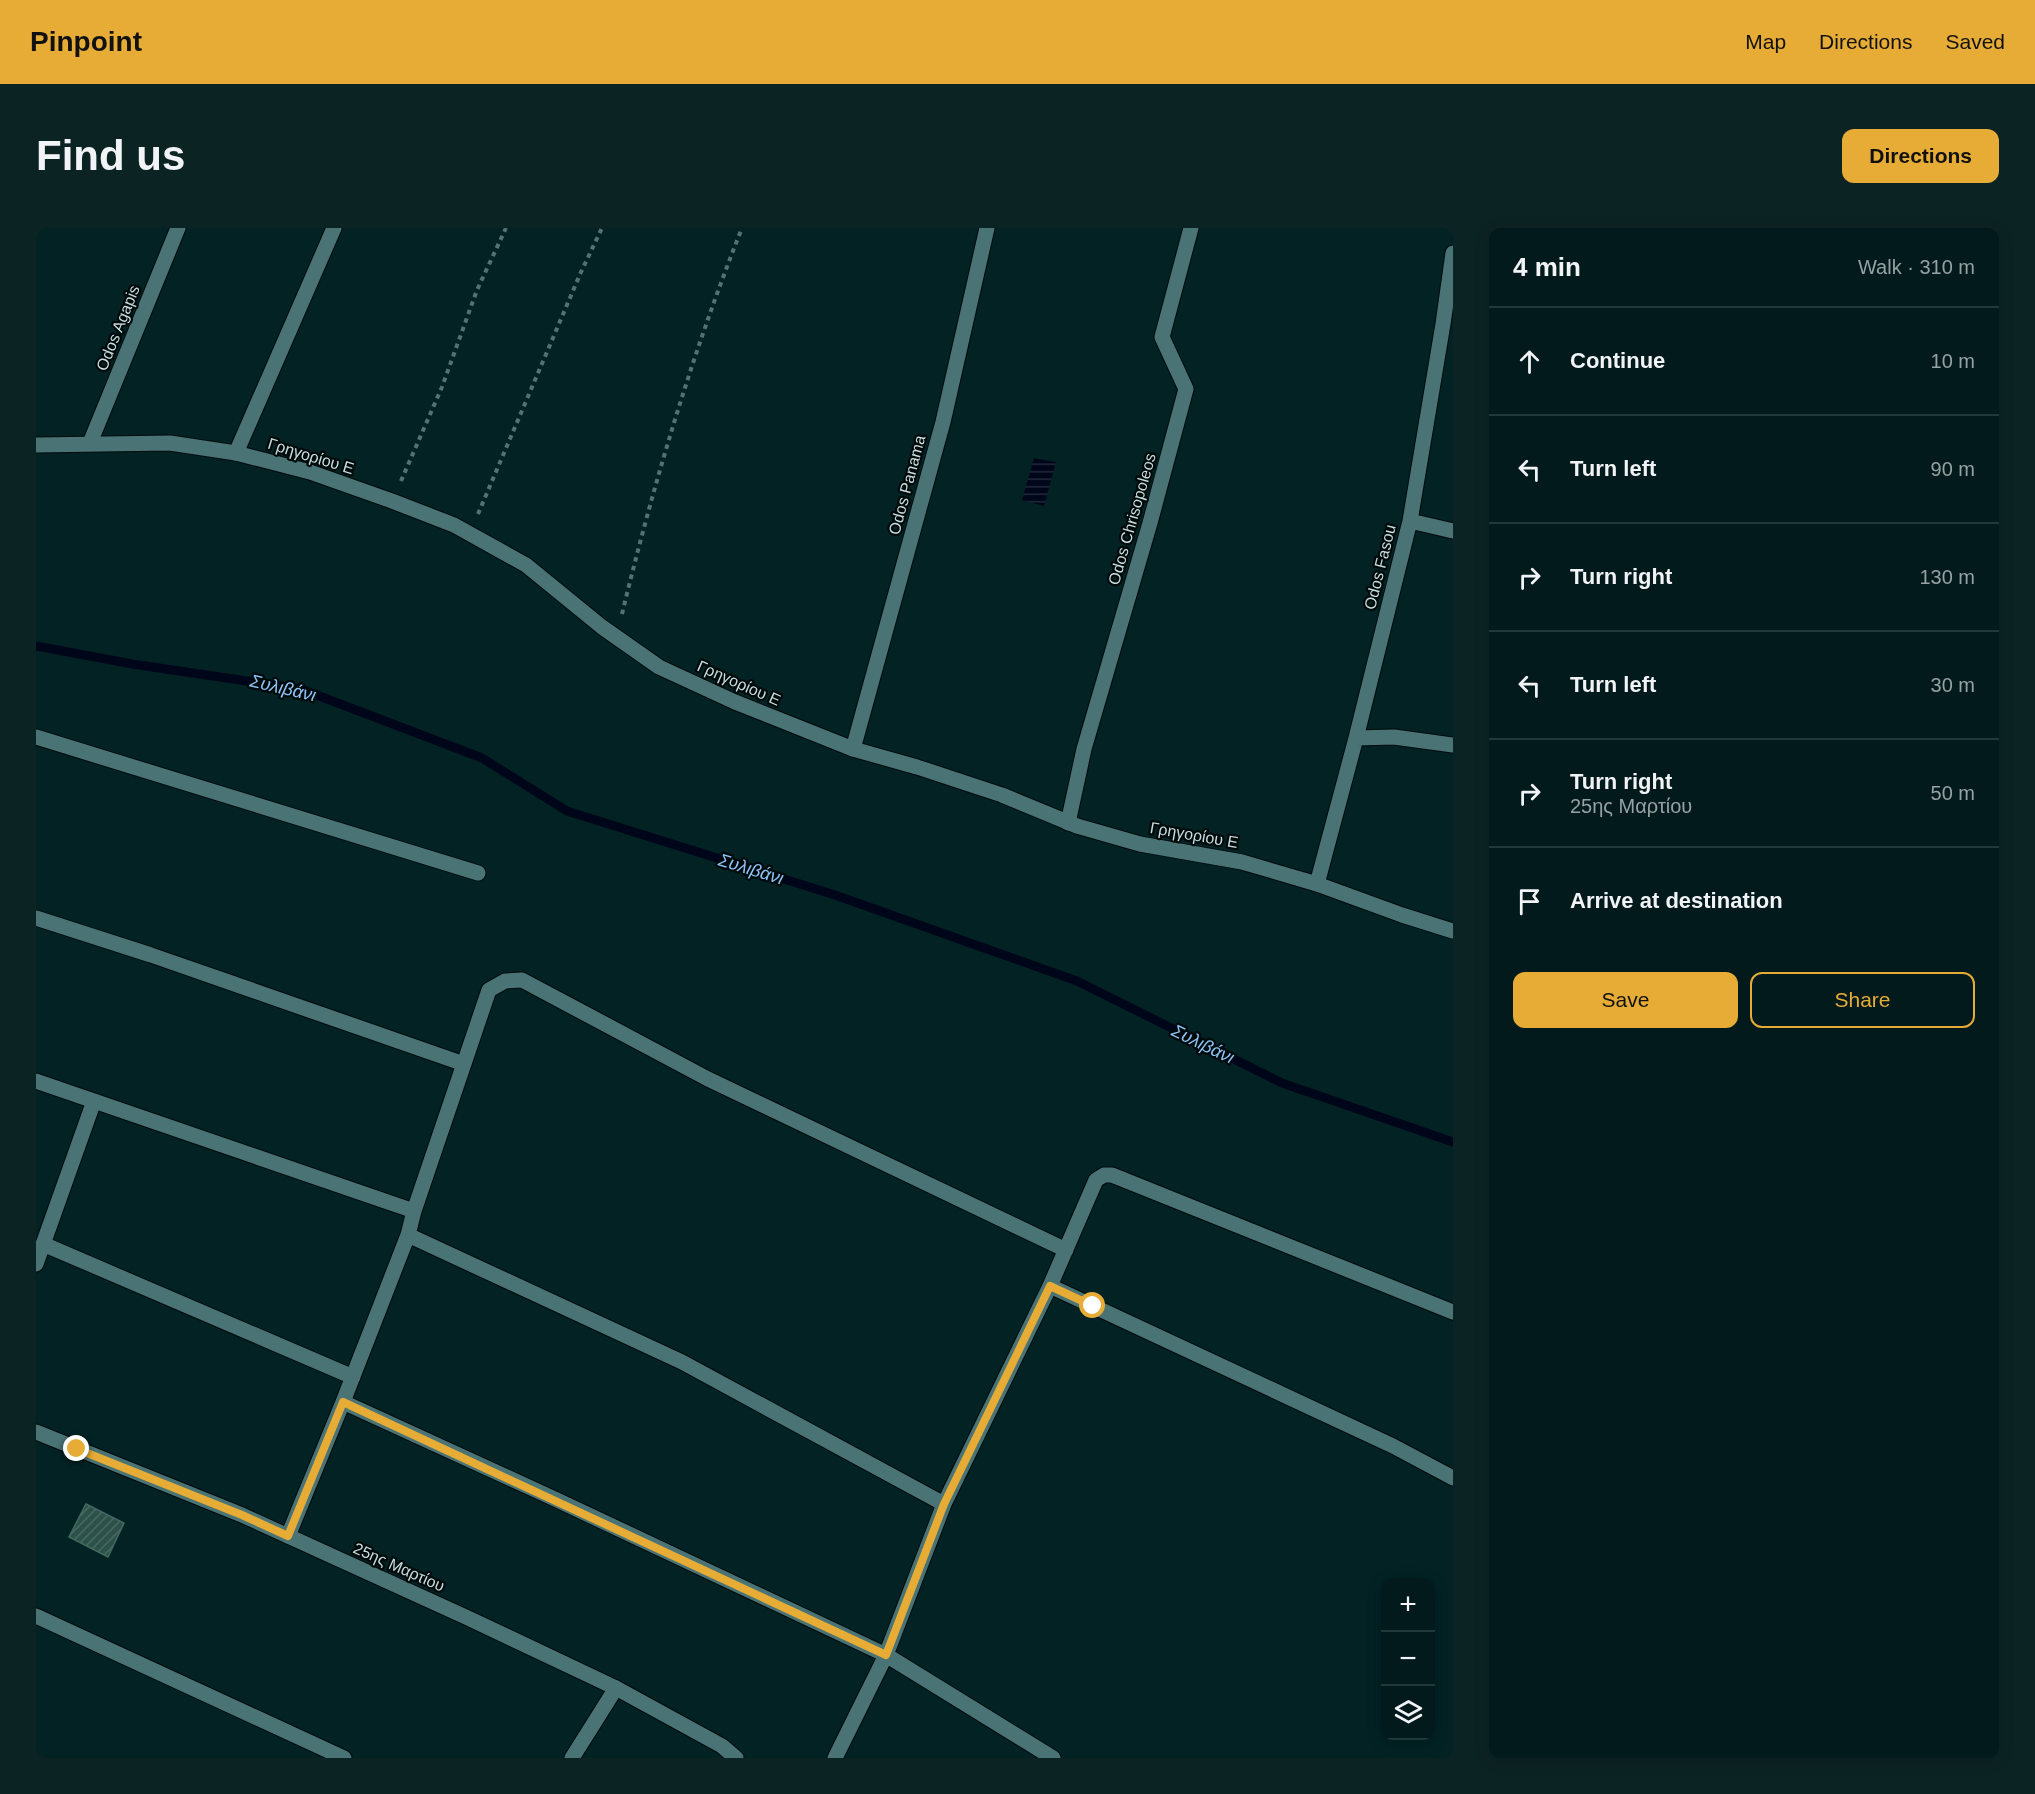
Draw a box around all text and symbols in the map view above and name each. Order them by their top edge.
text: Pinpoint [30,26,142,57]
text: Map [1745,30,1786,53]
text: Directions [1819,30,1912,53]
text: Saved [1945,30,2005,53]
button: Directions [1842,129,1999,183]
text: Find us [36,132,185,179]
text: 4 min [1513,252,1581,282]
text: Walk · 310 m [1858,256,1975,278]
street label: Odos Agapis [93,283,143,373]
icon: ahead [1513,345,1546,378]
text: Continue [1570,348,1665,373]
text: 10 m [1931,350,1975,372]
street label: Odos Panama [886,433,928,537]
street label: Γρηγορίου Ε [266,435,356,477]
street label: Odos Chrisopoleos [1105,451,1159,587]
icon: left [1513,453,1546,486]
text: Turn left [1570,456,1656,481]
text: 90 m [1931,458,1975,480]
street label: Odos Fasou [1361,523,1399,611]
icon: right [1513,561,1546,594]
text: Turn right [1570,564,1672,589]
text: 130 m [1919,566,1975,588]
street label: Γρηγορίου Ε [695,657,783,709]
icon: left [1513,669,1546,702]
water label: Συλιβάνι [247,670,318,705]
text: Turn left [1570,672,1656,697]
text: 30 m [1931,674,1975,696]
text: Turn right [1570,769,1672,794]
icon: right [1513,777,1546,810]
text: 50 m [1931,782,1975,804]
text: 25ης Μαρτίου [1570,795,1692,817]
street label: Γρηγορίου Ε [1149,819,1239,851]
water label: Συλιβάνι [715,849,786,888]
icon: arrive [1513,885,1546,918]
text: Arrive at destination [1570,888,1783,913]
button: Save [1513,972,1738,1028]
button: Share [1750,972,1975,1028]
water label: Συλιβάνι [1168,1020,1238,1068]
route start [1079,1292,1105,1318]
route end [63,1435,89,1461]
street label: 25ης Μαρτίου [351,1539,447,1595]
map controls [1381,1578,1435,1740]
button: + [1381,1578,1435,1632]
button: − [1381,1632,1435,1686]
button: layers [1381,1686,1435,1740]

